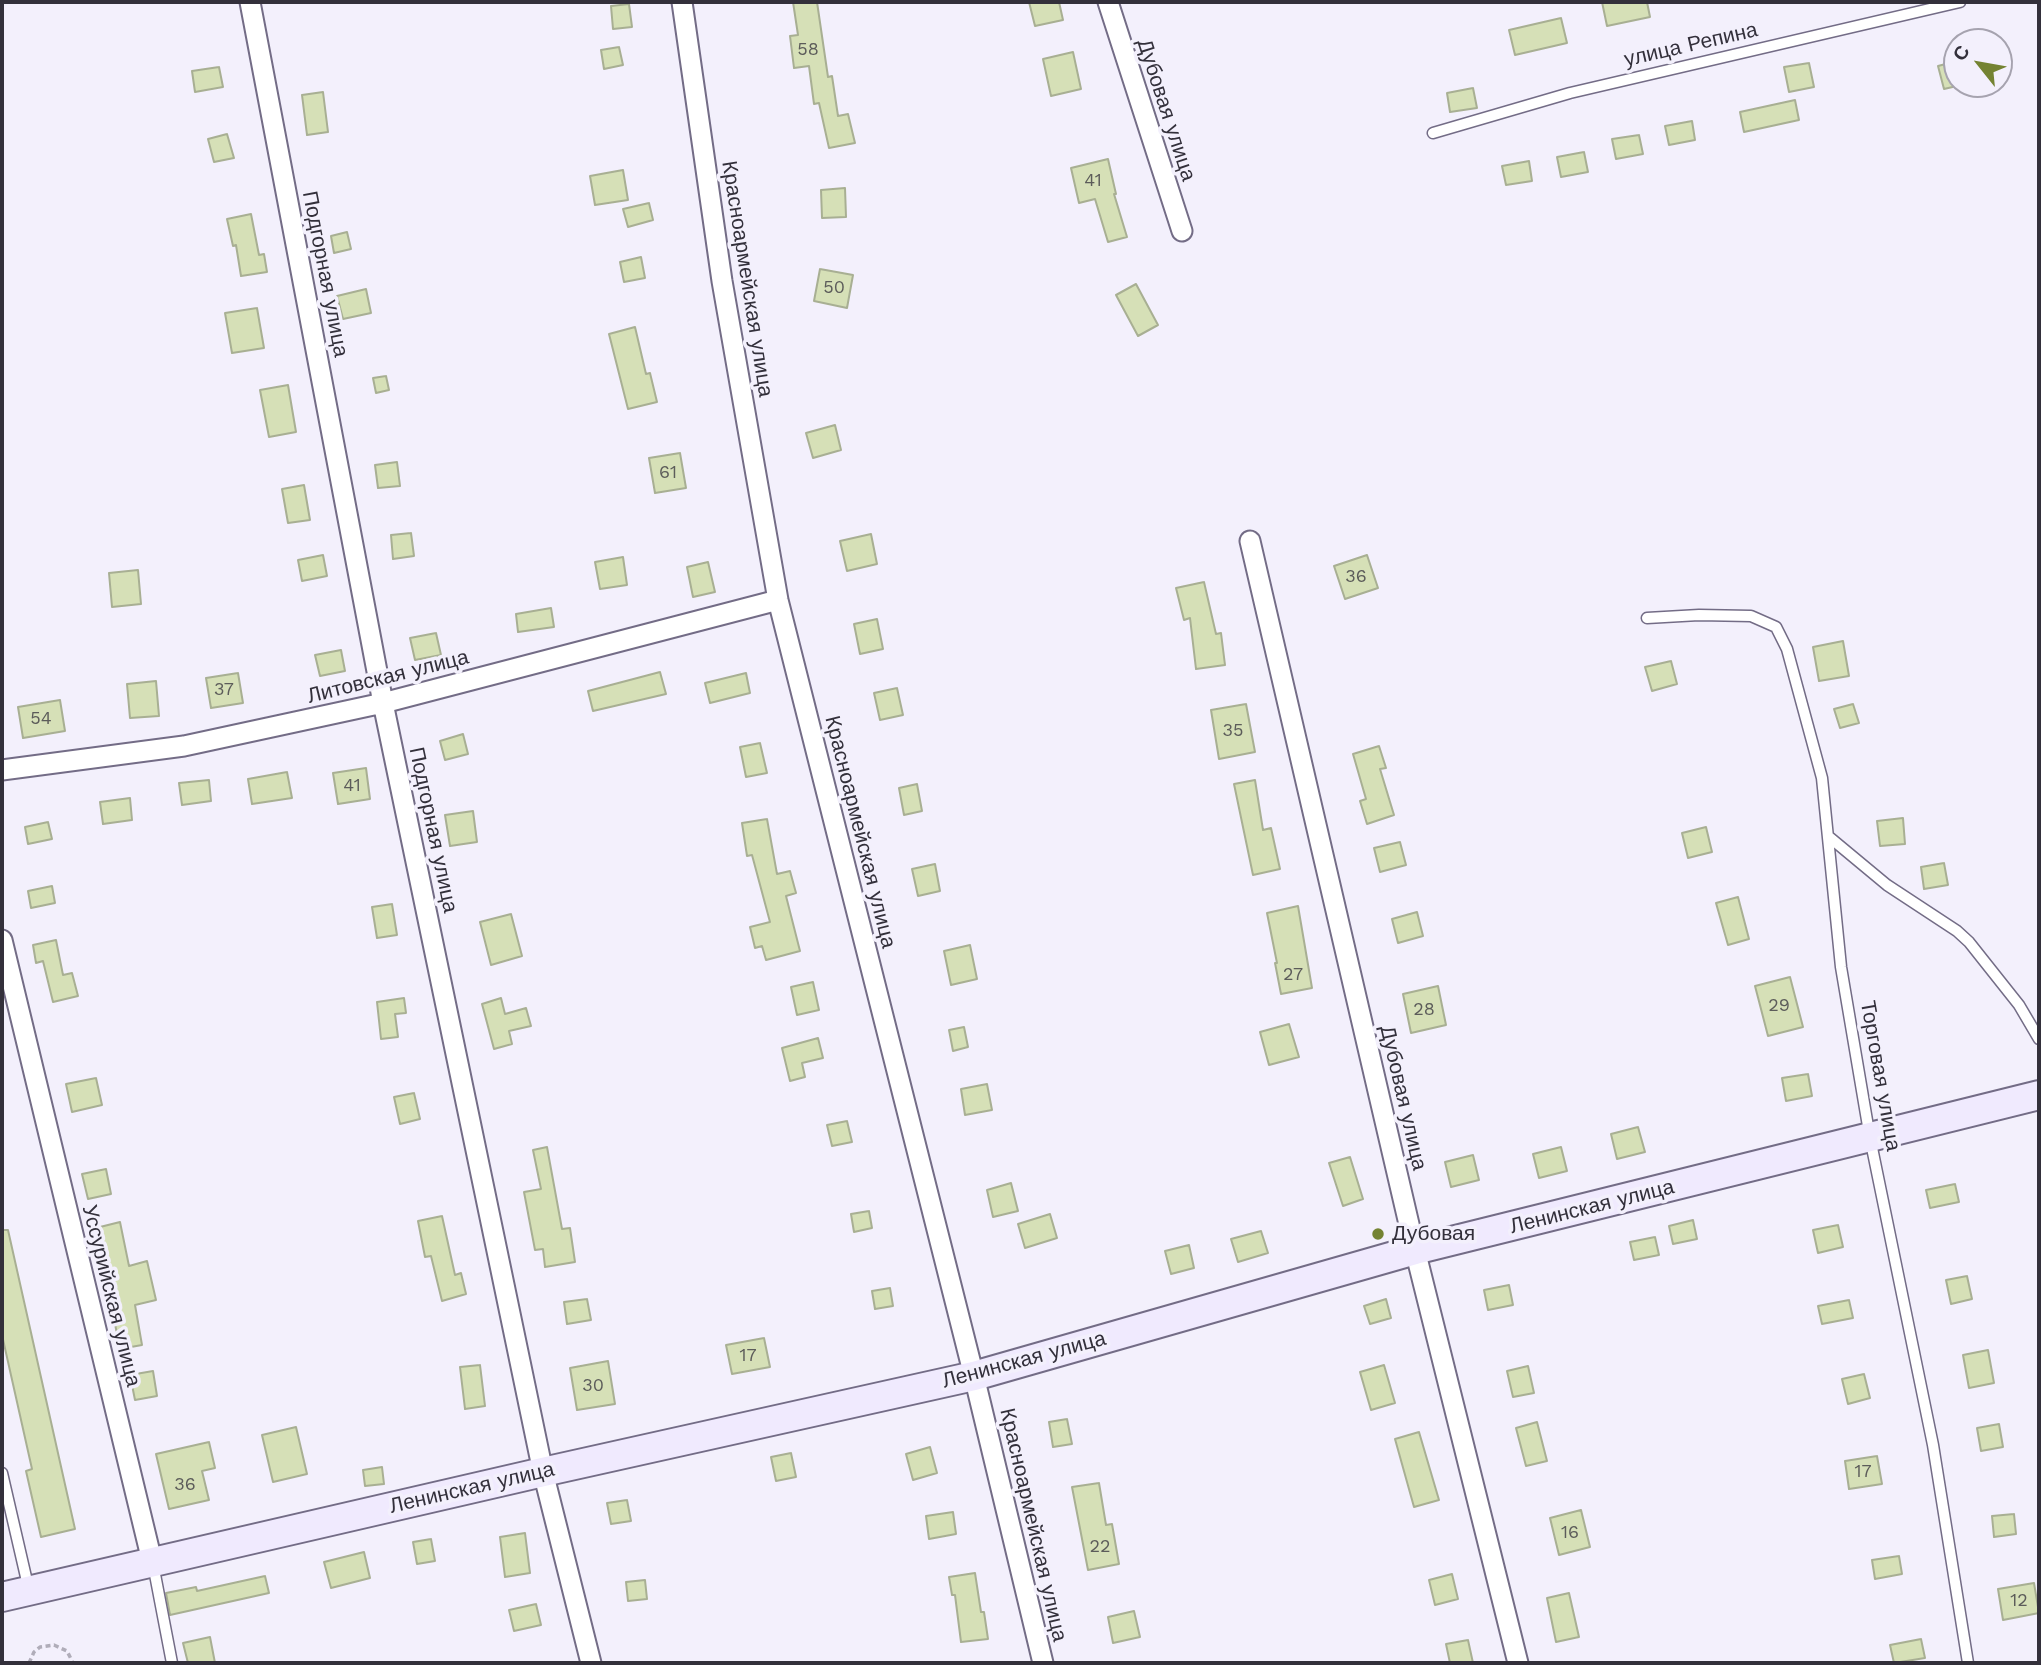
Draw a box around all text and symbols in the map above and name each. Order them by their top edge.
street label: улица Репина [1622,17,1760,73]
north arrow [1943,28,2013,98]
street label: Дубовая улица [1131,36,1201,184]
house number: 58 [797,39,819,61]
text: С [1948,41,1975,65]
street label: Красноармейская улица [716,159,778,399]
house number: 41 [1084,170,1102,192]
street label: Подгорная улица [297,189,353,359]
house number: 50 [823,277,845,299]
house number: 61 [659,462,677,484]
house number: 36 [1345,566,1367,588]
street label: Литовская улица [305,645,471,709]
house number: 37 [214,679,234,701]
house number: 54 [30,708,52,730]
street label: Красноармейская улица [819,713,901,951]
house number: 35 [1223,720,1243,742]
street label: Подгорная улица [403,745,463,915]
house number: 41 [343,775,361,797]
house number: 27 [1283,964,1303,986]
house number: 29 [1768,995,1790,1017]
house number: 28 [1413,999,1435,1021]
street label: Торговая улица [1854,999,1906,1153]
street label: Дубовая улица [1374,1023,1432,1173]
street label: Ленинская улица [1507,1174,1677,1240]
street label: Уссурийская улица [76,1203,146,1389]
place label: Дубовая [1392,1221,1475,1247]
marker: Дубовая [1370,1226,1386,1242]
street label: Ленинская улица [939,1326,1109,1394]
house number: 17 [739,1345,757,1367]
house number: 30 [582,1375,604,1397]
street label: Красноармейская улица [994,1406,1072,1644]
street label: Ленинская улица [387,1457,557,1519]
house number: 17 [1854,1461,1872,1483]
house number: 36 [174,1474,196,1496]
house number: 16 [1561,1522,1579,1544]
house number: 22 [1090,1536,1110,1558]
house number: 12 [2010,1590,2028,1612]

